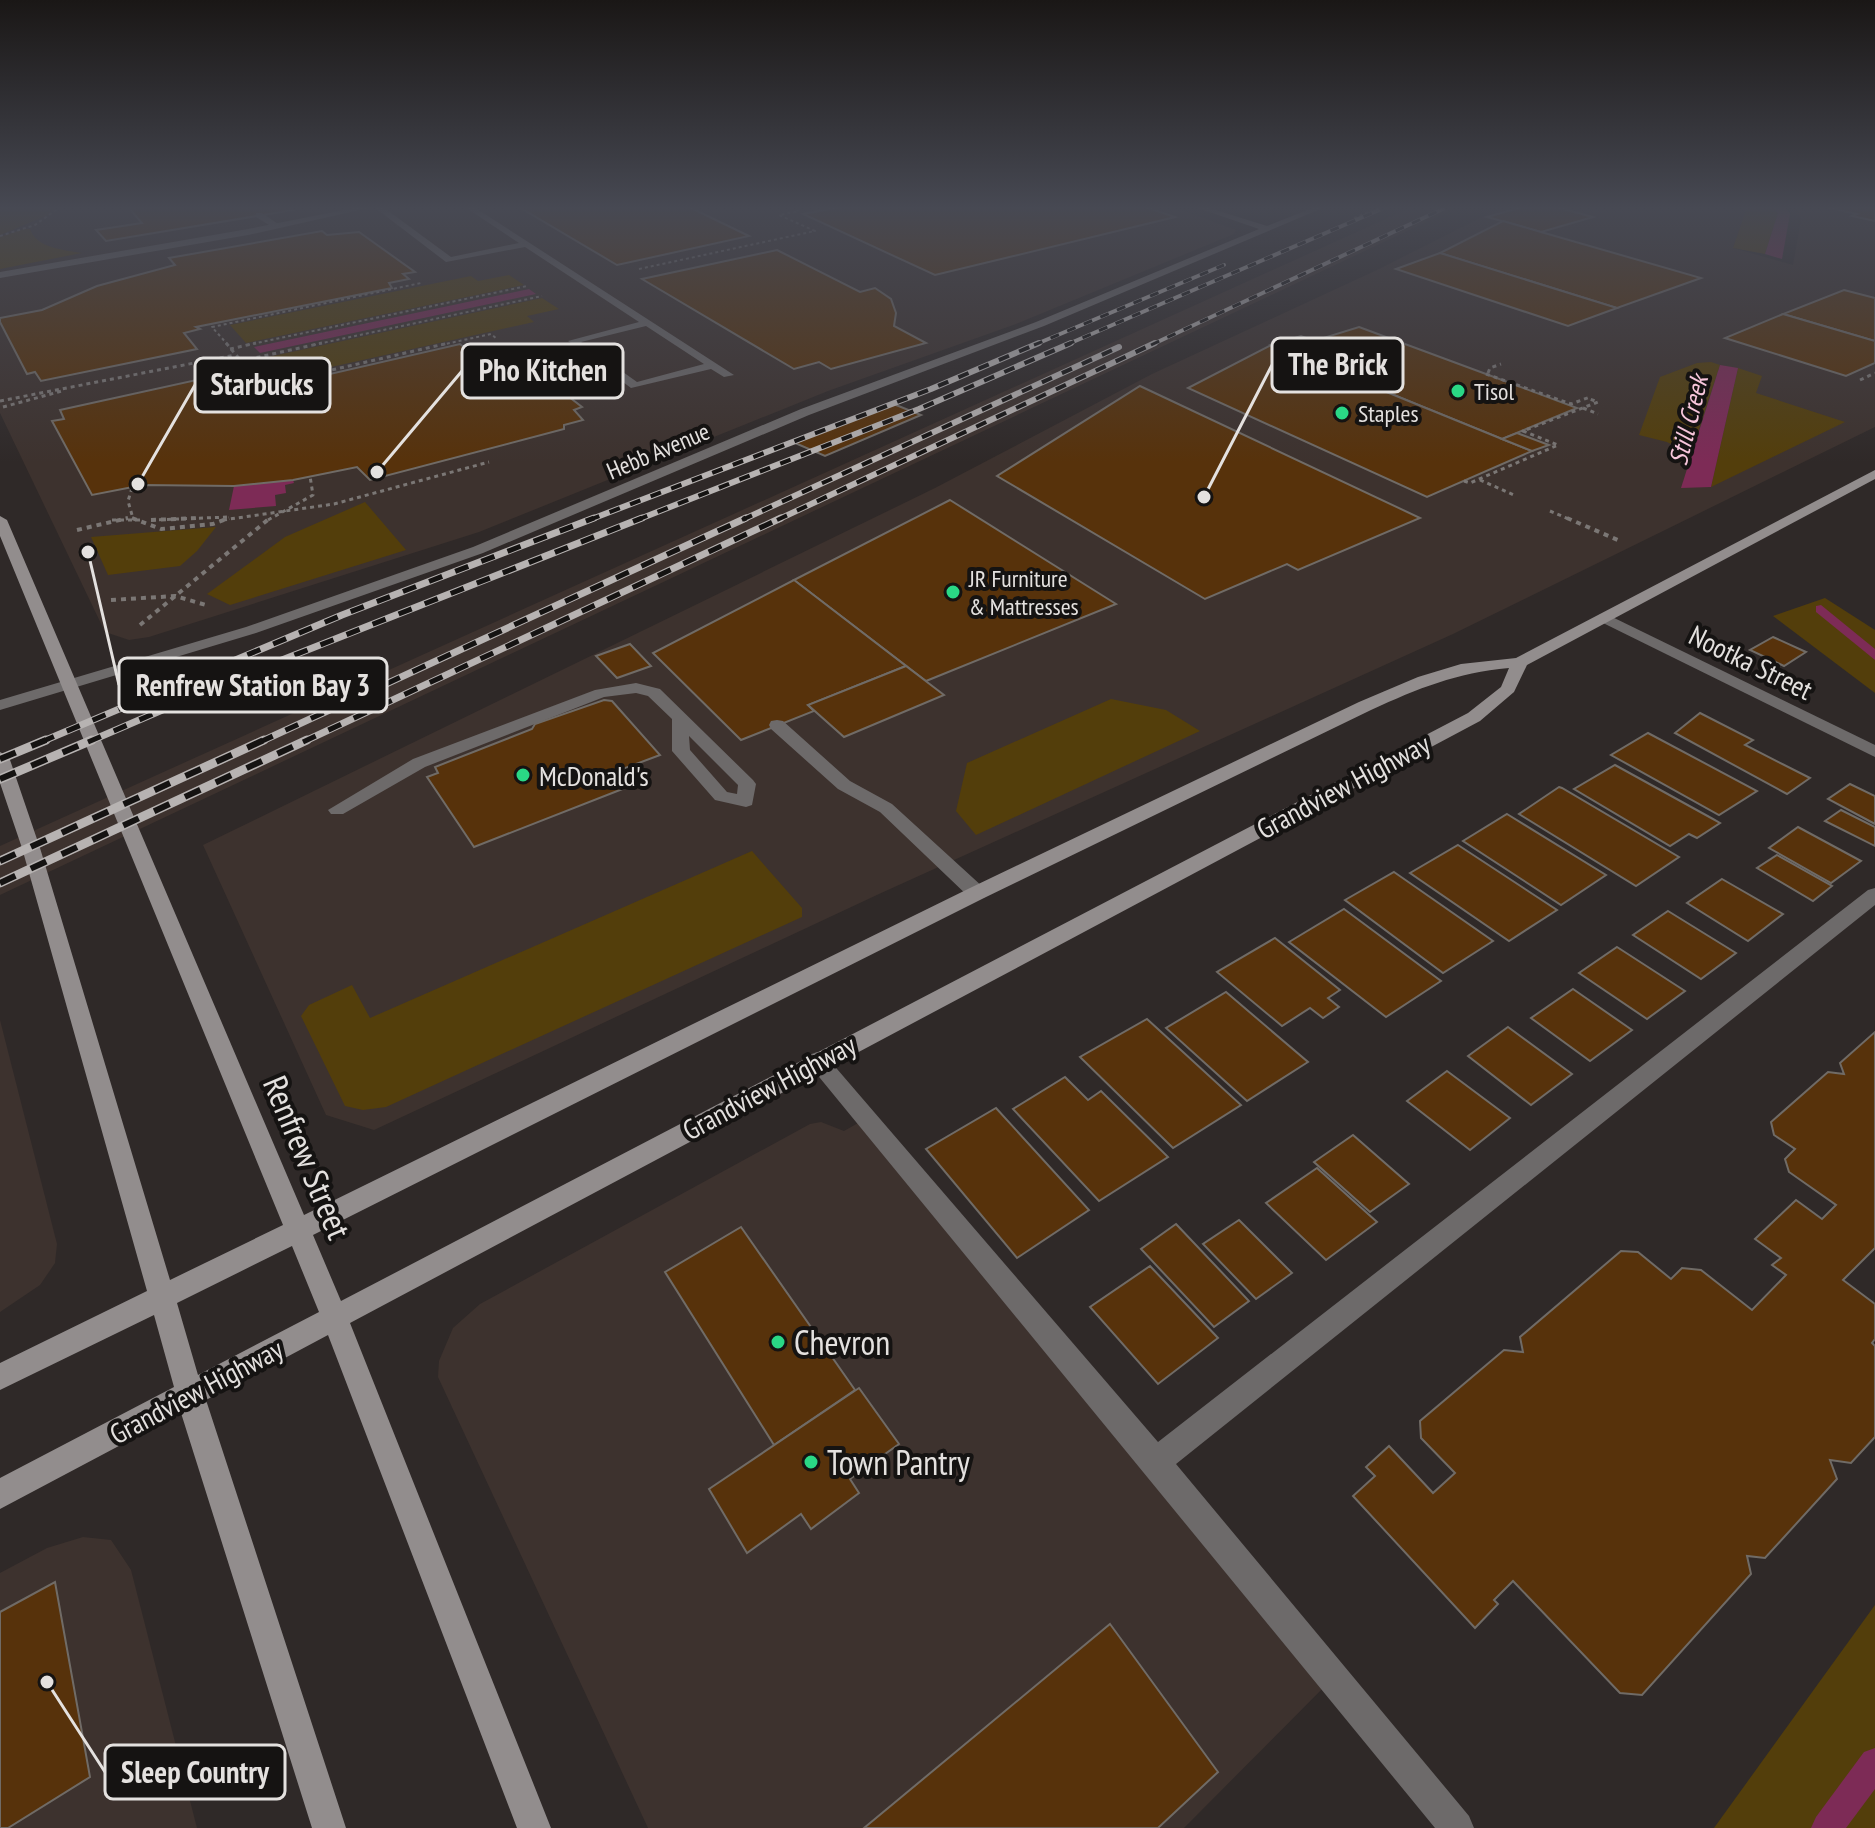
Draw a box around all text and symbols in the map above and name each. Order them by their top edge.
callout: The Brick [1272,338,1403,392]
callout: Pho Kitchen [462,344,623,398]
text: The Brick [1288,344,1389,383]
text: Pho Kitchen [479,350,607,389]
callout: Starbucks [195,358,330,412]
text: Starbucks [210,364,314,403]
water label: Still Creek [1661,369,1716,468]
place label: Tisol [1474,376,1514,407]
marker: Tisol [1449,382,1467,400]
place label: Staples [1358,398,1419,429]
marker: Staples [1333,404,1351,422]
street label: Hebb Avenue [602,415,714,487]
place label: JR Furniture & Mattresses [968,563,1079,622]
marker: JR Furniture & Mattresses [944,583,962,601]
street label: Nootka Street [1683,616,1819,708]
callout: Renfrew Station Bay 3 [119,658,387,712]
text: Renfrew Station Bay 3 [136,665,370,704]
street label: Grandview Highway [1250,725,1436,847]
place label: McDonald's [539,757,649,794]
marker: McDonald's [514,766,532,784]
street label: Grandview Highway [676,1026,862,1148]
street label: Renfrew Street [254,1069,362,1246]
place label: Chevron [794,1320,890,1364]
street label: Grandview Highway [103,1330,289,1452]
marker: Chevron [769,1333,787,1351]
place label: Town Pantry [827,1440,970,1484]
marker: Town Pantry [802,1453,820,1471]
callout: Sleep Country [105,1745,285,1799]
text: Sleep Country [121,1752,270,1791]

